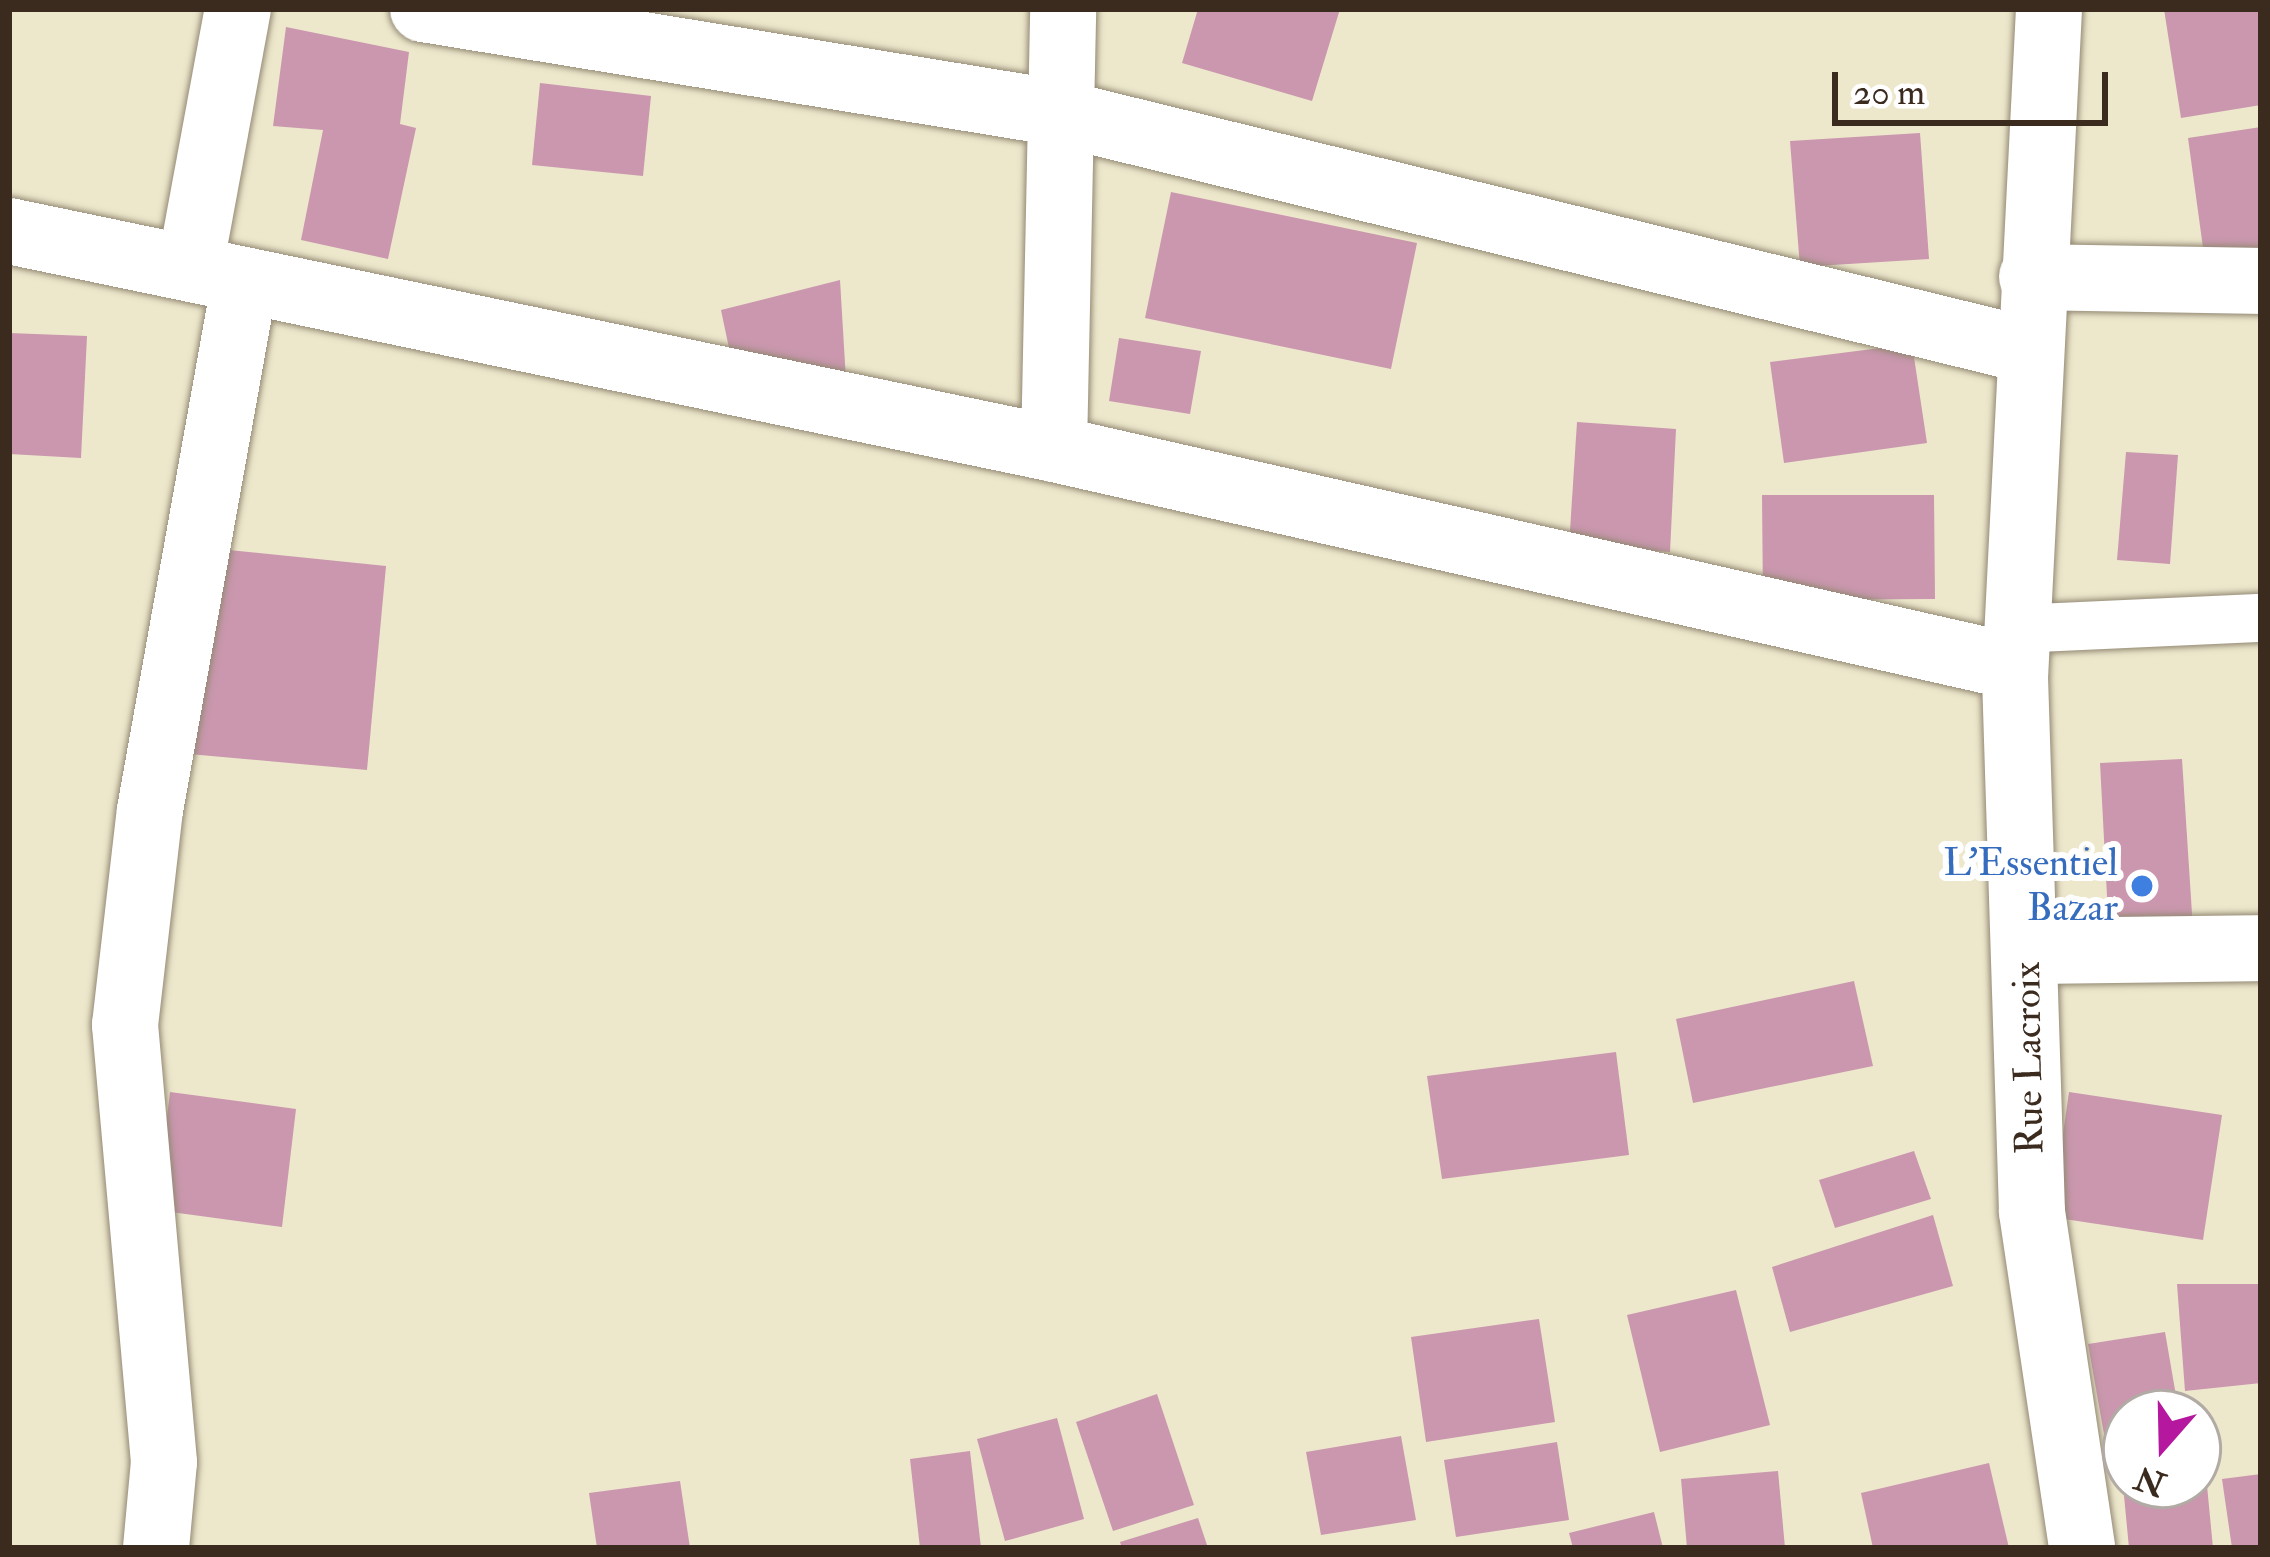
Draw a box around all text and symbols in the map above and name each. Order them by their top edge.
scale bar [1838,48,2114,122]
text: 20 m [1853,70,1925,115]
place label: L'Essentiel Bazar [1943,841,2118,932]
marker: L'Essentiel Bazar [2129,873,2155,899]
street label: Rue Lacroix [2004,961,2054,1155]
north arrow [2102,1389,2222,1509]
text: N [2130,1456,2171,1505]

